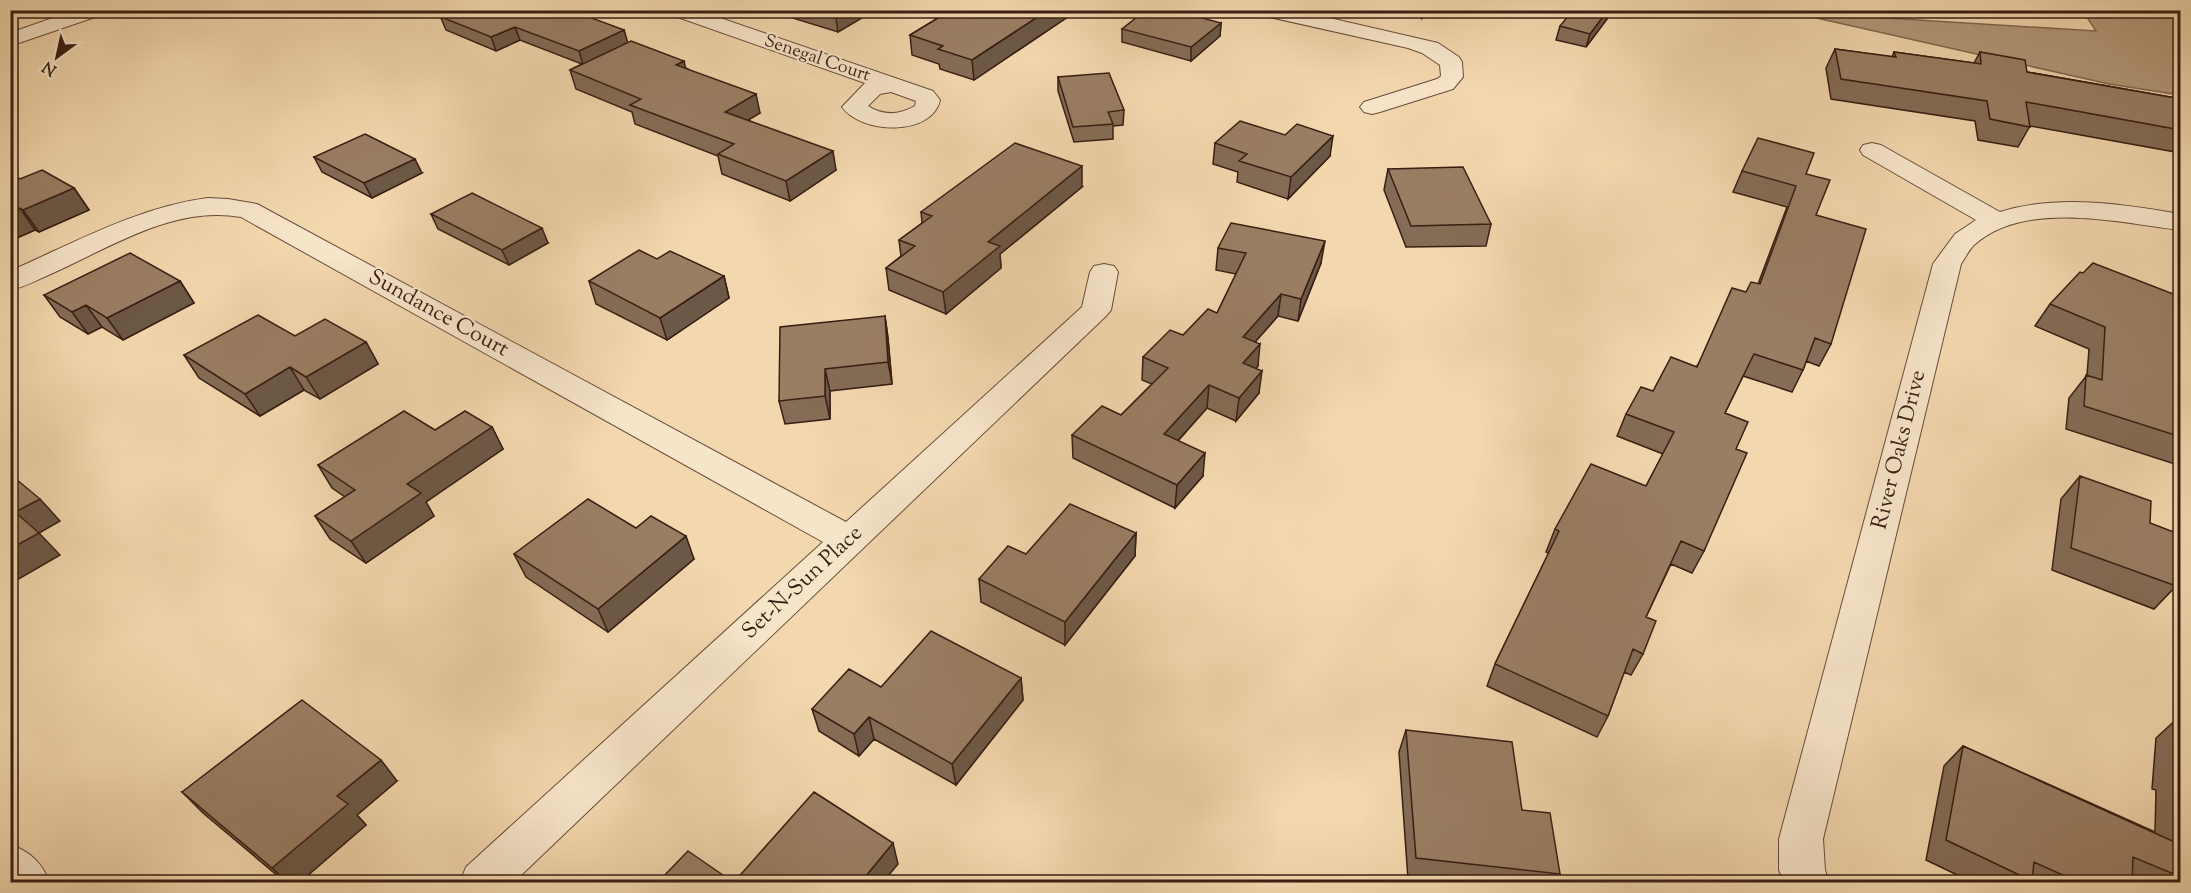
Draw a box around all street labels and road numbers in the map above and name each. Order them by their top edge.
street label: Senegal Court [760,29,874,89]
street label: Sundance Court [362,262,515,366]
street label: River Oaks Drive [1865,367,1935,533]
street label: Set-N-Sun Place [736,519,870,647]

